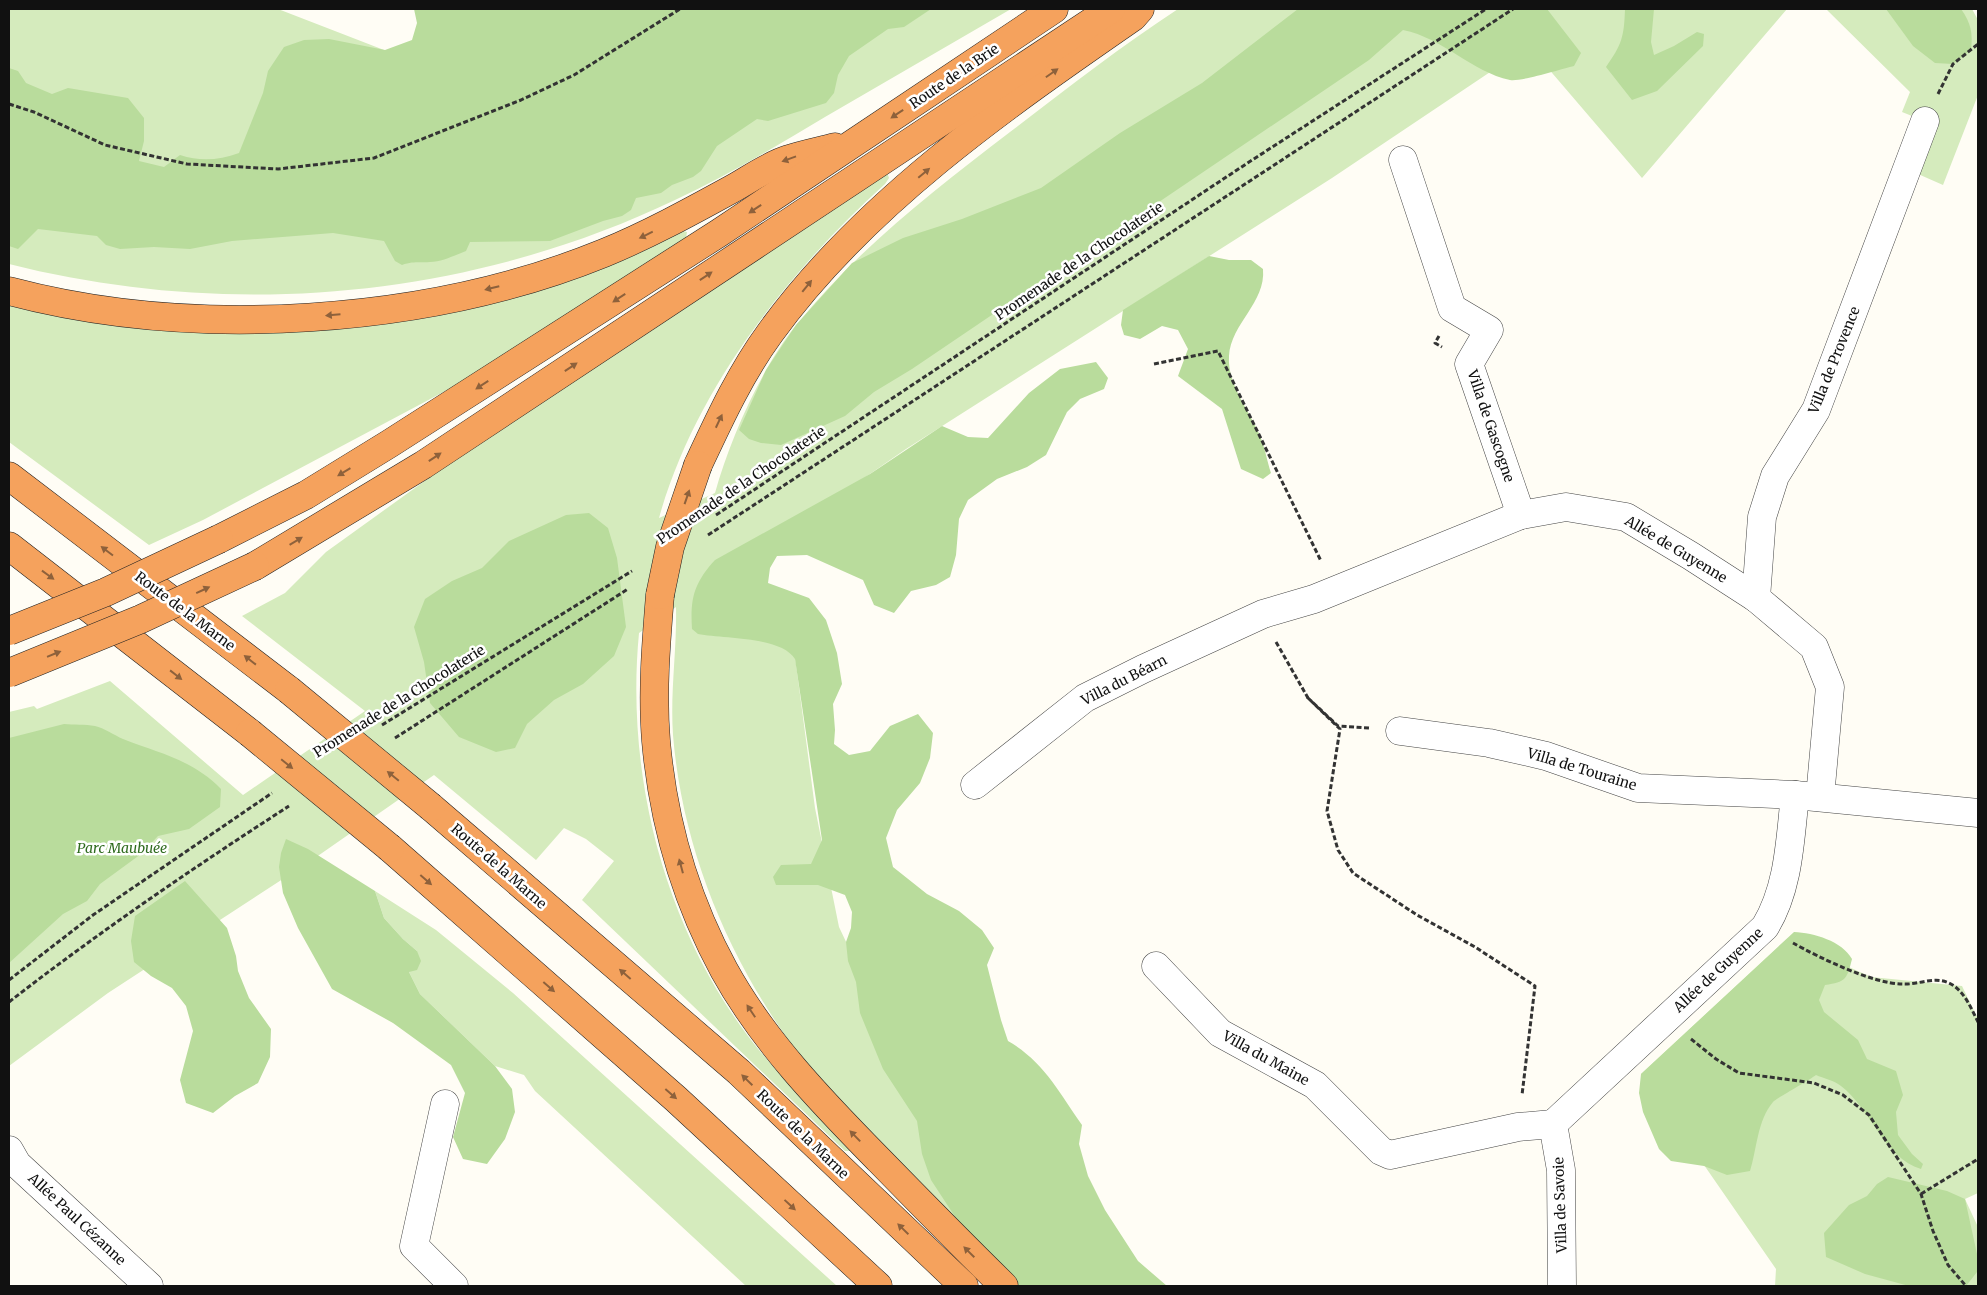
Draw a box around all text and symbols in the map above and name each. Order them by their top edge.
street label: Route de la Brie [906,39,1002,113]
one-way arrow [1045,68,1059,78]
one-way arrow [890,109,904,118]
one-way arrow [782,156,797,163]
one-way arrow [918,168,930,179]
street label: Promenade de la Chocolaterie [992,198,1166,324]
one-way arrow [748,204,761,213]
one-way arrow [639,231,653,239]
one-way arrow [699,271,712,281]
one-way arrow [802,280,813,293]
one-way arrow [485,284,500,292]
one-way arrow [612,293,626,303]
street label: Villa de Provence [1804,304,1864,417]
one-way arrow [324,312,340,320]
one-way arrow [564,362,578,372]
street label: Villa de Gascogne [1463,367,1519,484]
one-way arrow [475,381,489,390]
one-way arrow [715,414,723,428]
street label: Promenade de la Chocolaterie [654,422,828,548]
one-way arrow [429,452,442,461]
one-way arrow [338,467,351,476]
one-way arrow [683,490,691,505]
street label: Allée de Guyenne [1621,511,1730,587]
one-way arrow [290,536,303,545]
one-way arrow [101,546,114,557]
street label: Route de la Marne [131,567,239,655]
one-way arrow [41,570,55,580]
one-way arrow [196,585,210,593]
street label: Promenade de la Chocolaterie [310,641,488,761]
one-way arrow [47,650,61,658]
street label: Villa du Béarn [1077,651,1170,710]
one-way arrow [244,655,257,666]
one-way arrow [169,670,182,681]
street label: Villa de Touraine [1524,744,1639,794]
one-way arrow [281,758,294,769]
one-way arrow [387,771,400,782]
street label: Route de la Marne [447,820,551,912]
park label: Parc Maubuée [77,839,167,857]
one-way arrow [676,859,684,874]
one-way arrow [420,874,432,886]
street label: Allée de Guyenne [1669,924,1767,1017]
one-way arrow [619,968,631,980]
one-way arrow [542,981,554,993]
one-way arrow [747,1005,756,1018]
street label: Villa du Maine [1219,1026,1312,1089]
one-way arrow [742,1074,754,1086]
street label: Route de la Marne [753,1086,853,1182]
one-way arrow [664,1088,676,1100]
one-way arrow [849,1130,861,1142]
street label: Villa de Savoie [1549,1157,1571,1254]
street label: Allée Paul Cézanne [24,1168,130,1269]
one-way arrow [784,1199,796,1211]
one-way arrow [898,1223,910,1235]
one-way arrow [963,1246,975,1258]

